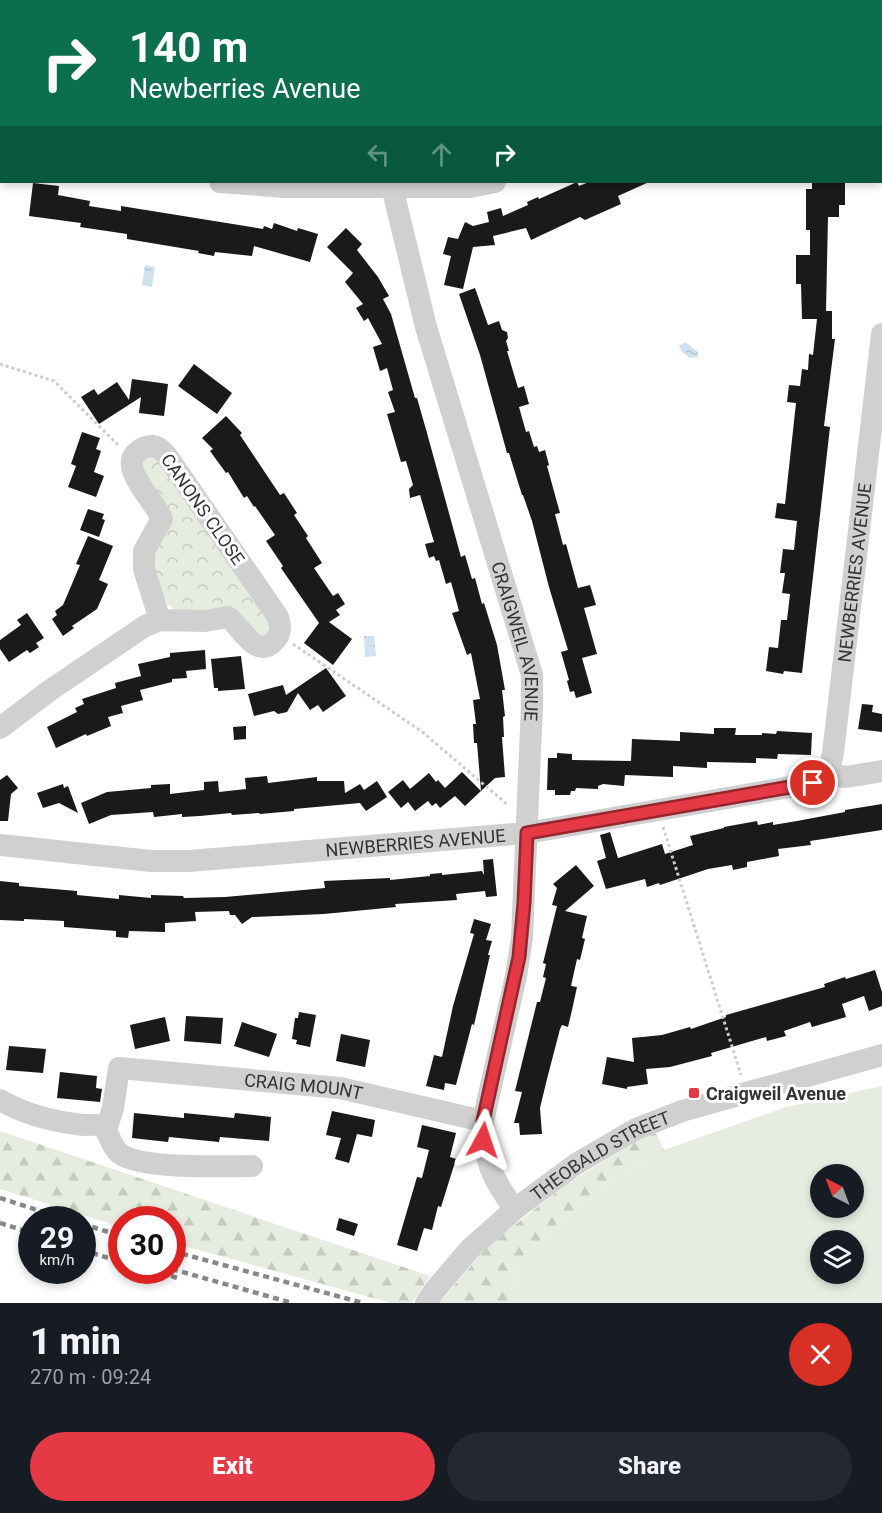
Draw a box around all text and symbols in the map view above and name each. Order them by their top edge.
text: 140 m [129,23,248,72]
icon: right [30,24,108,102]
text: Newberries Avenue [129,73,360,105]
icon: left [362,138,395,171]
icon: ahead [425,138,458,171]
icon: right [488,138,521,171]
street label: CANONS CLOSE [157,449,249,569]
street label: NEWBERRIES AVENUE [833,482,875,663]
street label: CRAIGWEIL AVENUE [488,559,543,722]
pin [787,757,838,808]
icon: arrive [796,766,829,799]
street label: NEWBERRIES AVENUE [325,824,506,860]
street label: CRAIG MOUNT [243,1069,365,1104]
place label: Craigweil Avenue [706,1083,846,1104]
marker: Craigweil Avenue [687,1086,701,1100]
street label: THEOBALD STREET [526,1106,673,1205]
position arrow [451,1108,515,1172]
north arrow [810,1164,864,1218]
map controls [810,1164,864,1284]
speed limit sign: 30 [108,1206,186,1284]
text: 29 [40,1220,74,1255]
button: layers [810,1230,864,1284]
text: km/h [39,1251,75,1269]
text: 1 min [30,1321,121,1363]
button: close [789,1323,852,1386]
text: 270 m · 09:24 [30,1365,151,1389]
button: Exit [30,1432,435,1501]
button: Share [447,1432,852,1501]

